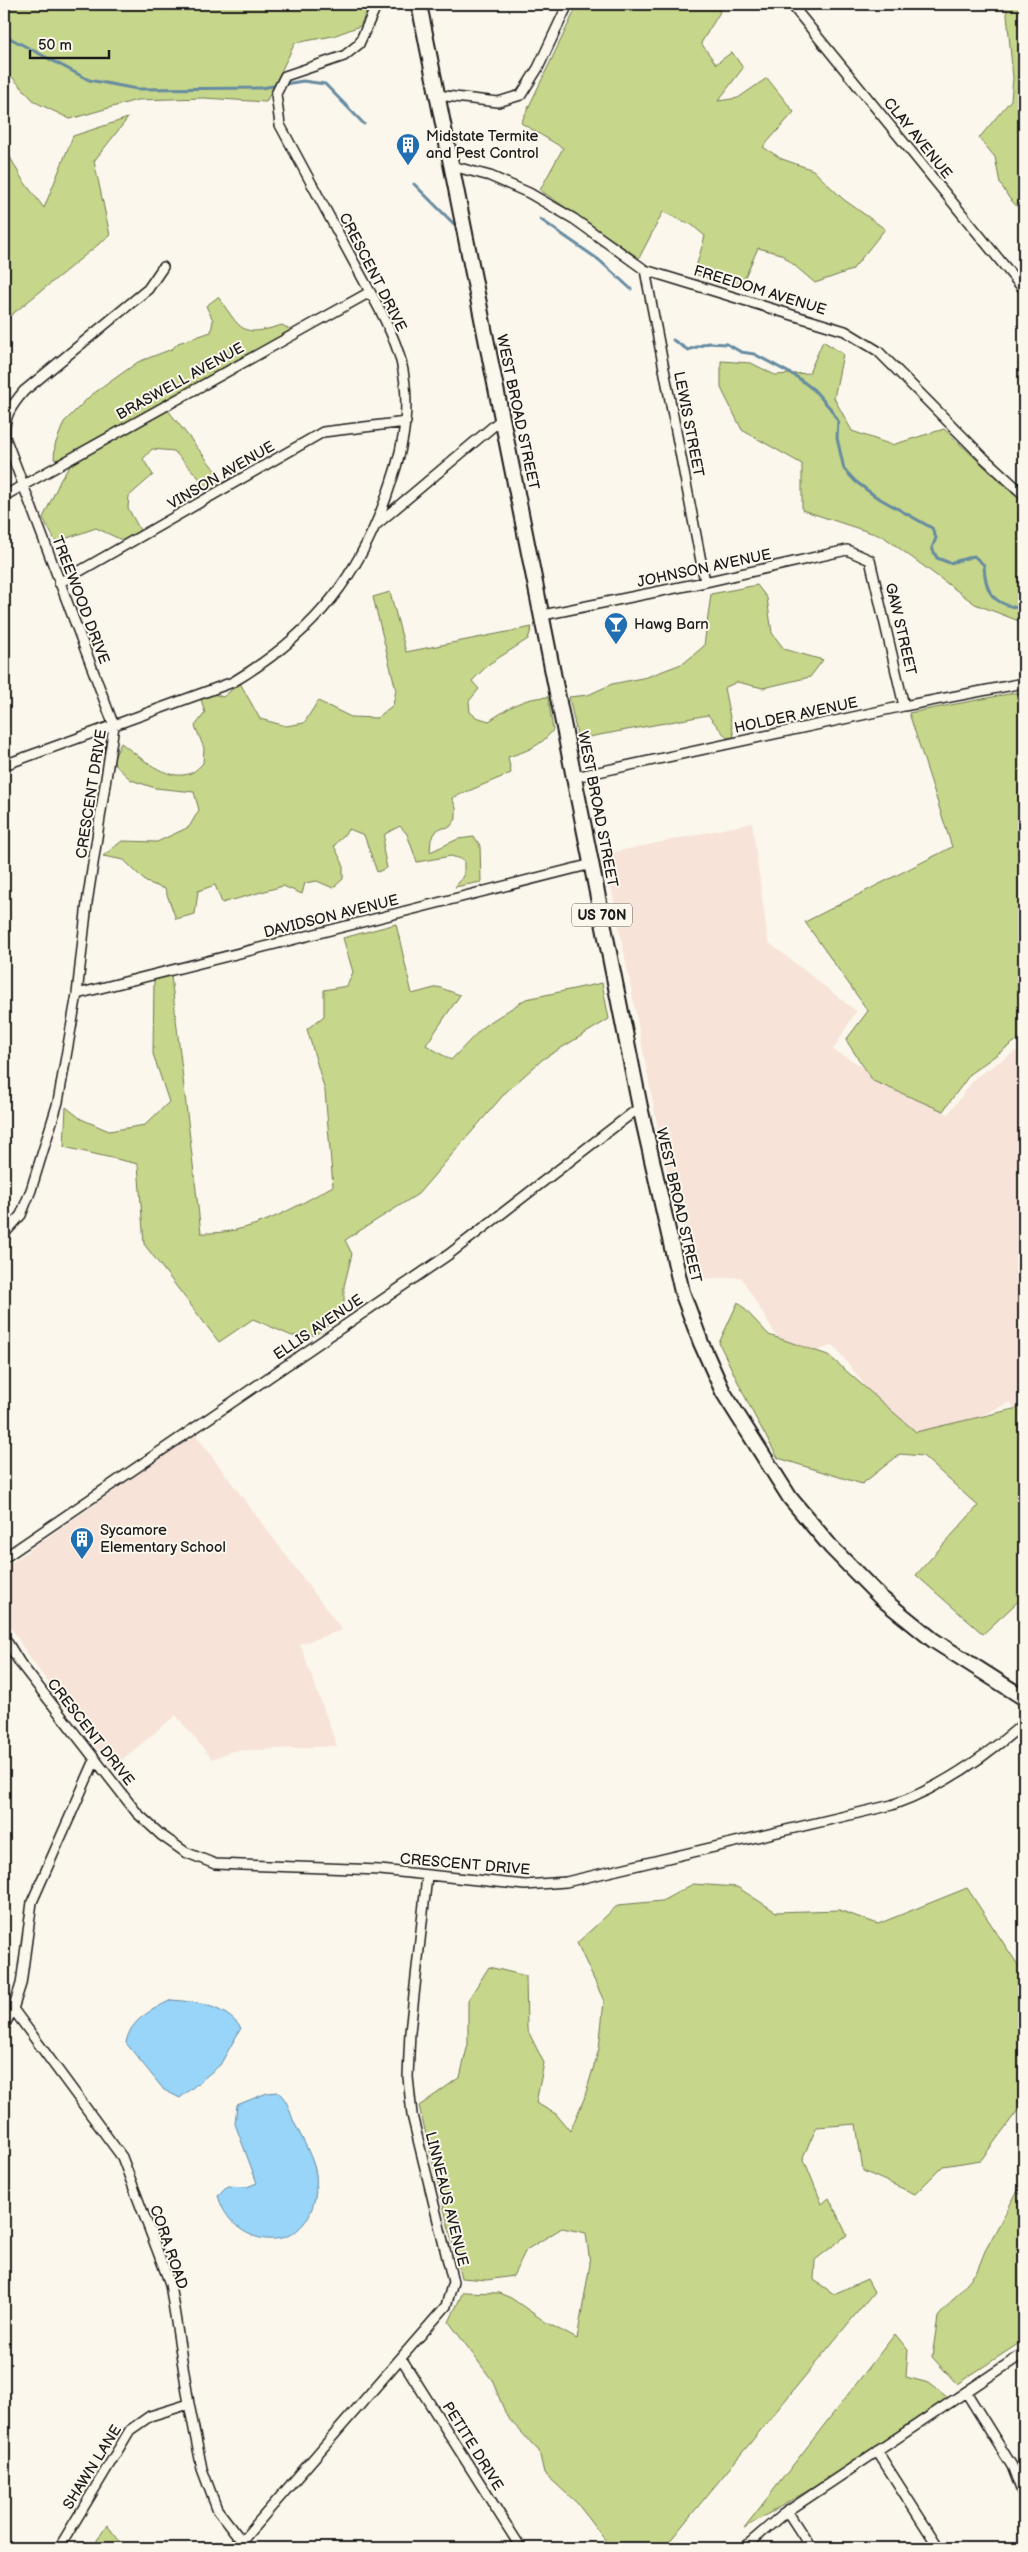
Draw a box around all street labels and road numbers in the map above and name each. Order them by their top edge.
street label: CLAY AVENUE [879,94,956,183]
street label: CRESCENT DRIVE [334,210,411,335]
street label: FREEDOM AVENUE [691,261,829,320]
street label: WEST BROAD STREET [492,333,543,492]
street label: BRASWELL AVENUE [113,338,248,424]
street label: LEWIS STREET [669,370,708,478]
street label: VINSON AVENUE [164,437,278,514]
street label: TREEWOOD DRIVE [47,533,114,667]
street label: JOHNSON AVENUE [635,545,773,592]
street label: GAW STREET [881,581,920,677]
street label: HOLDER AVENUE [733,693,860,738]
street label: CRESCENT DRIVE [72,728,111,860]
street label: WEST BROAD STREET [573,730,622,889]
street label: DAVIDSON AVENUE [262,891,401,942]
road number: US 70N [572,904,632,926]
street label: WEST BROAD STREET [651,1126,706,1284]
street label: ELLIS AVENUE [270,1290,367,1364]
street label: CRESCENT DRIVE [43,1675,138,1790]
street label: CRESCENT DRIVE [399,1849,531,1880]
street label: LINNEAUS AVENUE [421,2130,472,2268]
street label: CORA ROAD [145,2203,192,2292]
street label: PETITE DRIVE [438,2398,508,2494]
street label: SHAWN LANE [59,2421,126,2513]

